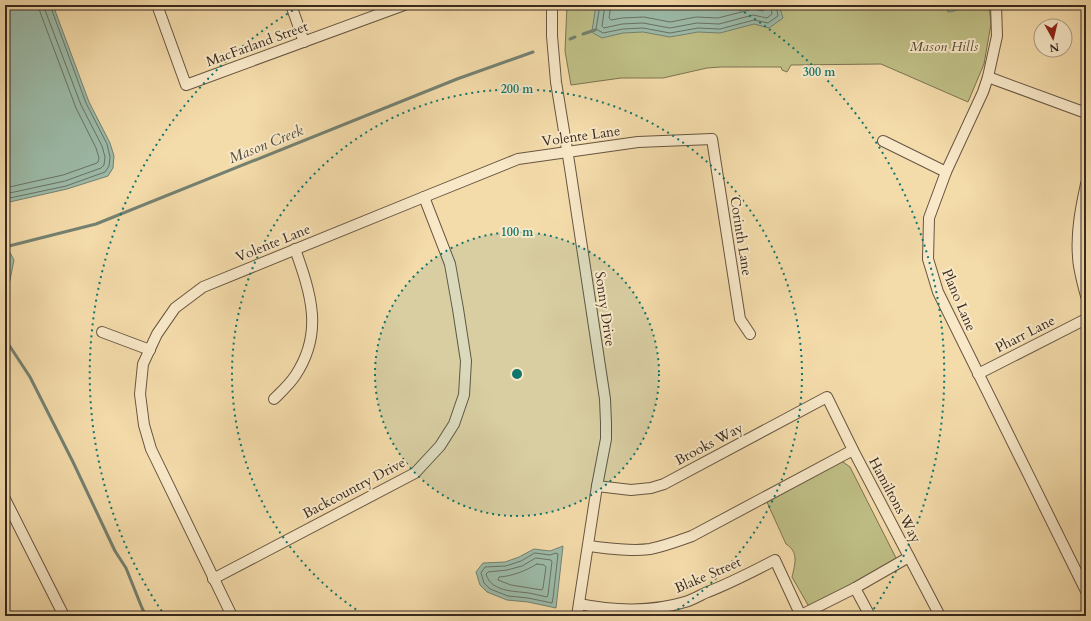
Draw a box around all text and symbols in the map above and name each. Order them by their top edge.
street label: MacFarland Street [203,17,311,71]
north arrow [1033,18,1073,58]
park label: Mason Hills [910,37,978,56]
text: N [1048,39,1060,56]
text: 300 m [803,64,836,80]
text: 200 m [501,81,534,97]
water label: Mason Creek [226,120,307,168]
street label: Volente Lane [541,121,621,151]
street label: Corinth Lane [725,195,757,277]
street label: Volente Lane [233,219,313,267]
text: 100 m [501,224,534,240]
street label: Plano Lane [937,266,981,334]
street label: Sonny Drive [590,270,620,348]
street label: Pharr Lane [992,311,1058,357]
centre of rings [510,367,524,381]
street label: Brooks Way [672,418,747,470]
street label: Backcountry Drive [299,453,409,523]
street label: Hamiltons Way [864,454,926,547]
street label: Blake Street [672,552,745,598]

